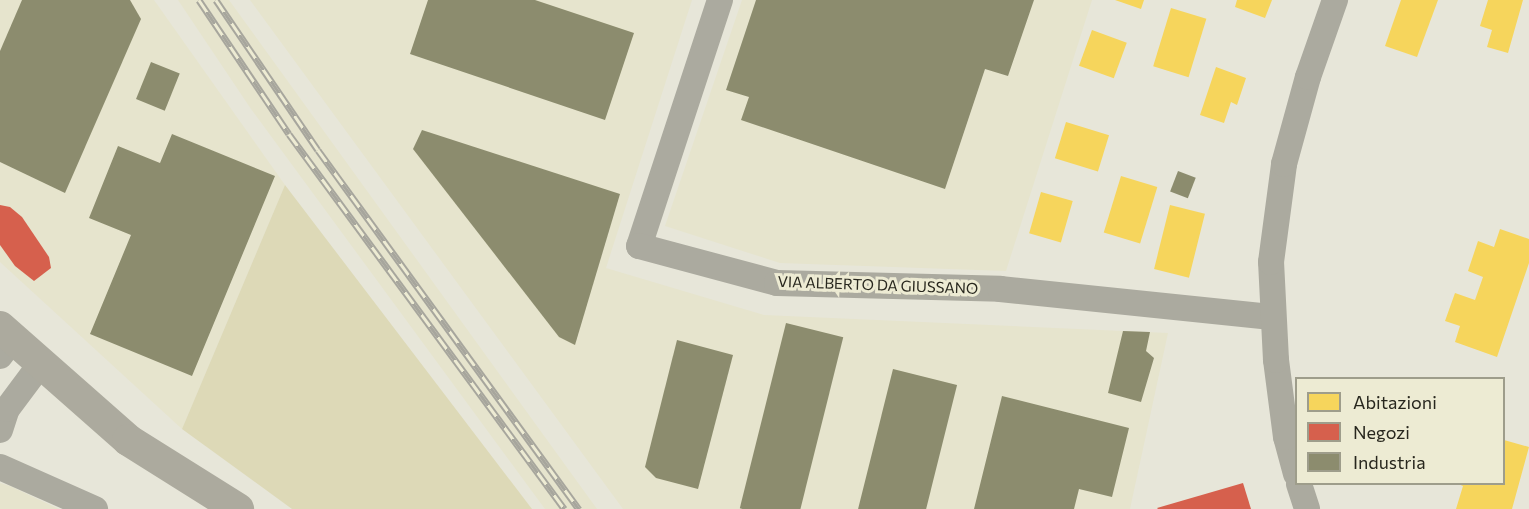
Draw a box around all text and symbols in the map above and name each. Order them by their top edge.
street label: VIA ALBERTO DA GIUSSANO [777,273,979,297]
legend [1295,377,1505,485]
text: Abitazioni [1353,391,1437,413]
text: Negozi [1353,421,1410,443]
text: Industria [1353,451,1426,473]

